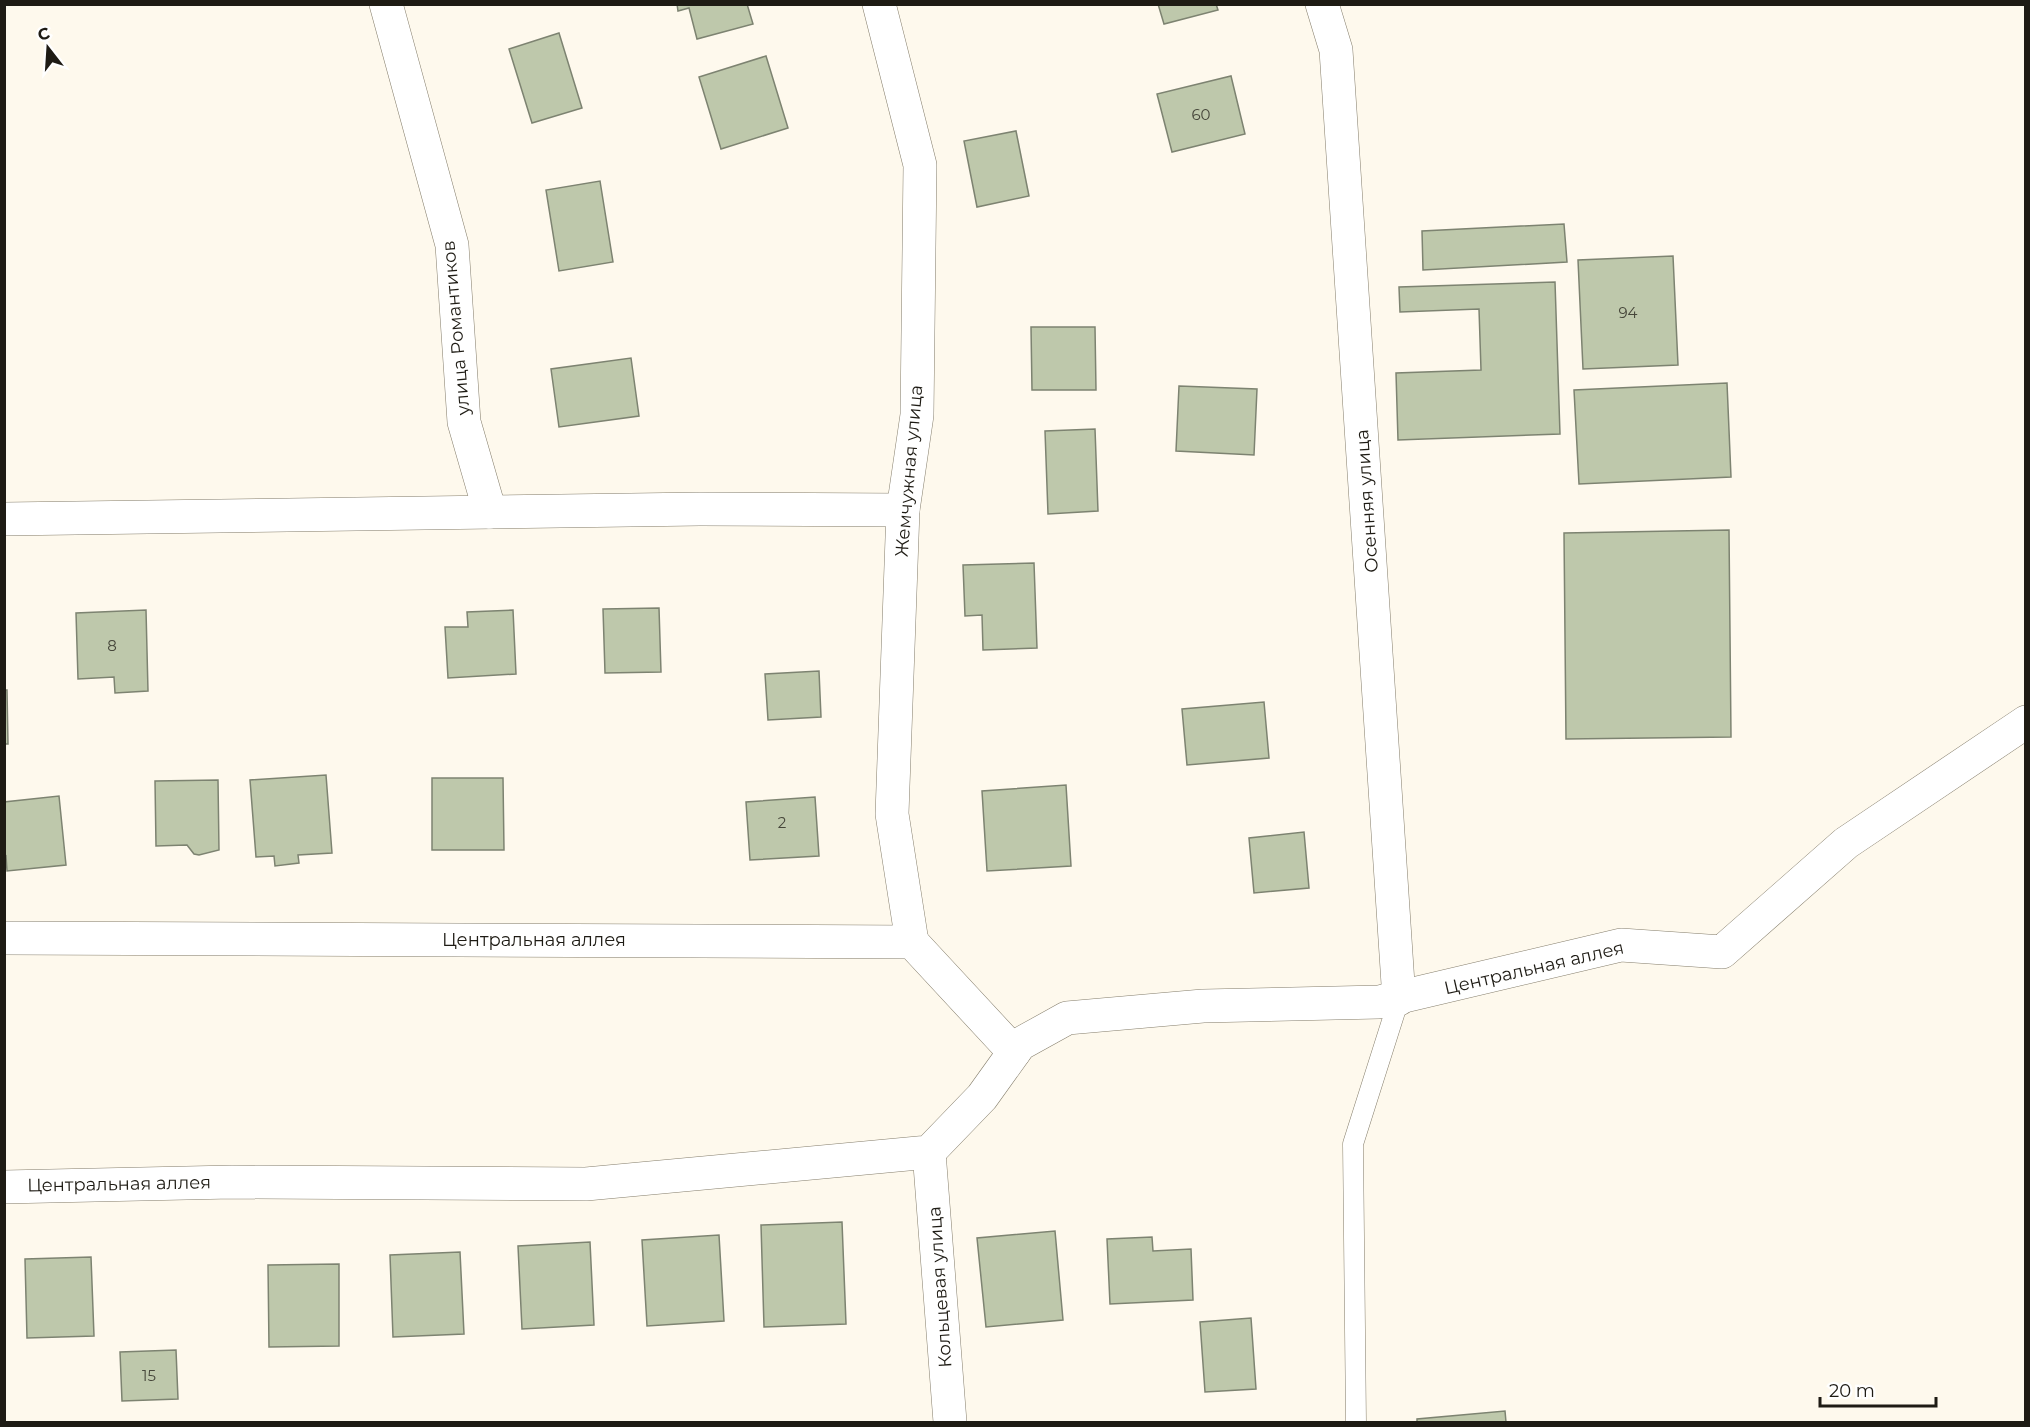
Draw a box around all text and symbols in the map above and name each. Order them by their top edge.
north arrow [18,18,78,78]
text: С [35,23,52,45]
house number: 60 [1191,105,1211,124]
street label: улица Романтиков [437,240,475,417]
house number: 94 [1618,303,1638,322]
street label: Жемчужная улица [891,384,927,558]
street label: Осенняя улица [1351,429,1383,573]
house number: 8 [107,636,117,655]
house number: 2 [778,813,786,832]
street label: Центральная аллея [442,929,626,951]
street label: Центральная аллея [1442,937,1626,999]
street label: Центральная аллея [27,1171,211,1197]
street label: Кольцевая улица [923,1206,957,1368]
house number: 15 [142,1366,156,1385]
scale bar [1820,1370,1936,1408]
text: 20 m [1829,1380,1875,1402]

